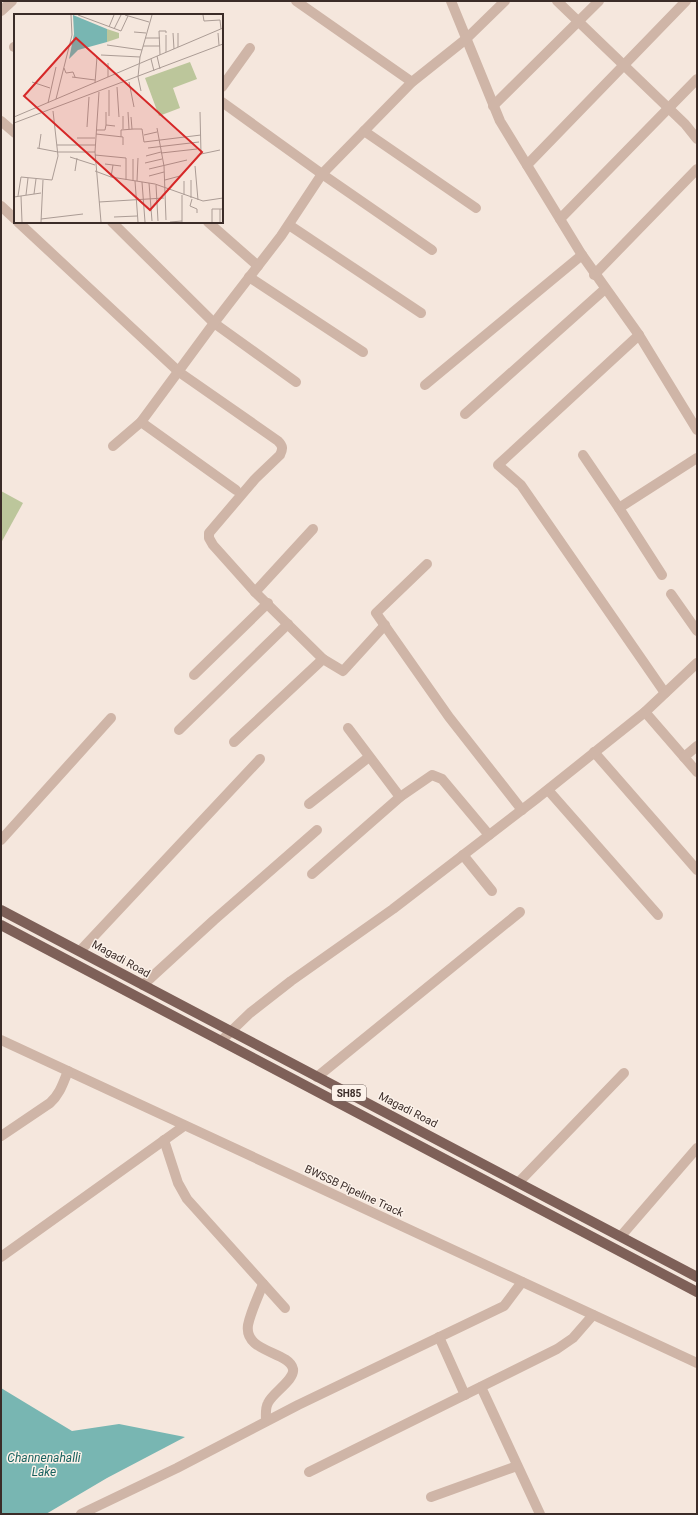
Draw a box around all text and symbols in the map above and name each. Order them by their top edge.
inset map [14,14,223,223]
street label: Magadi Road [90,938,152,980]
road number: SH85 [332,1085,366,1101]
street label: Magadi Road [376,1090,440,1130]
street label: BWSSB Pipeline Track [302,1162,406,1220]
water label: Channenahalli Lake [7,1451,81,1479]

